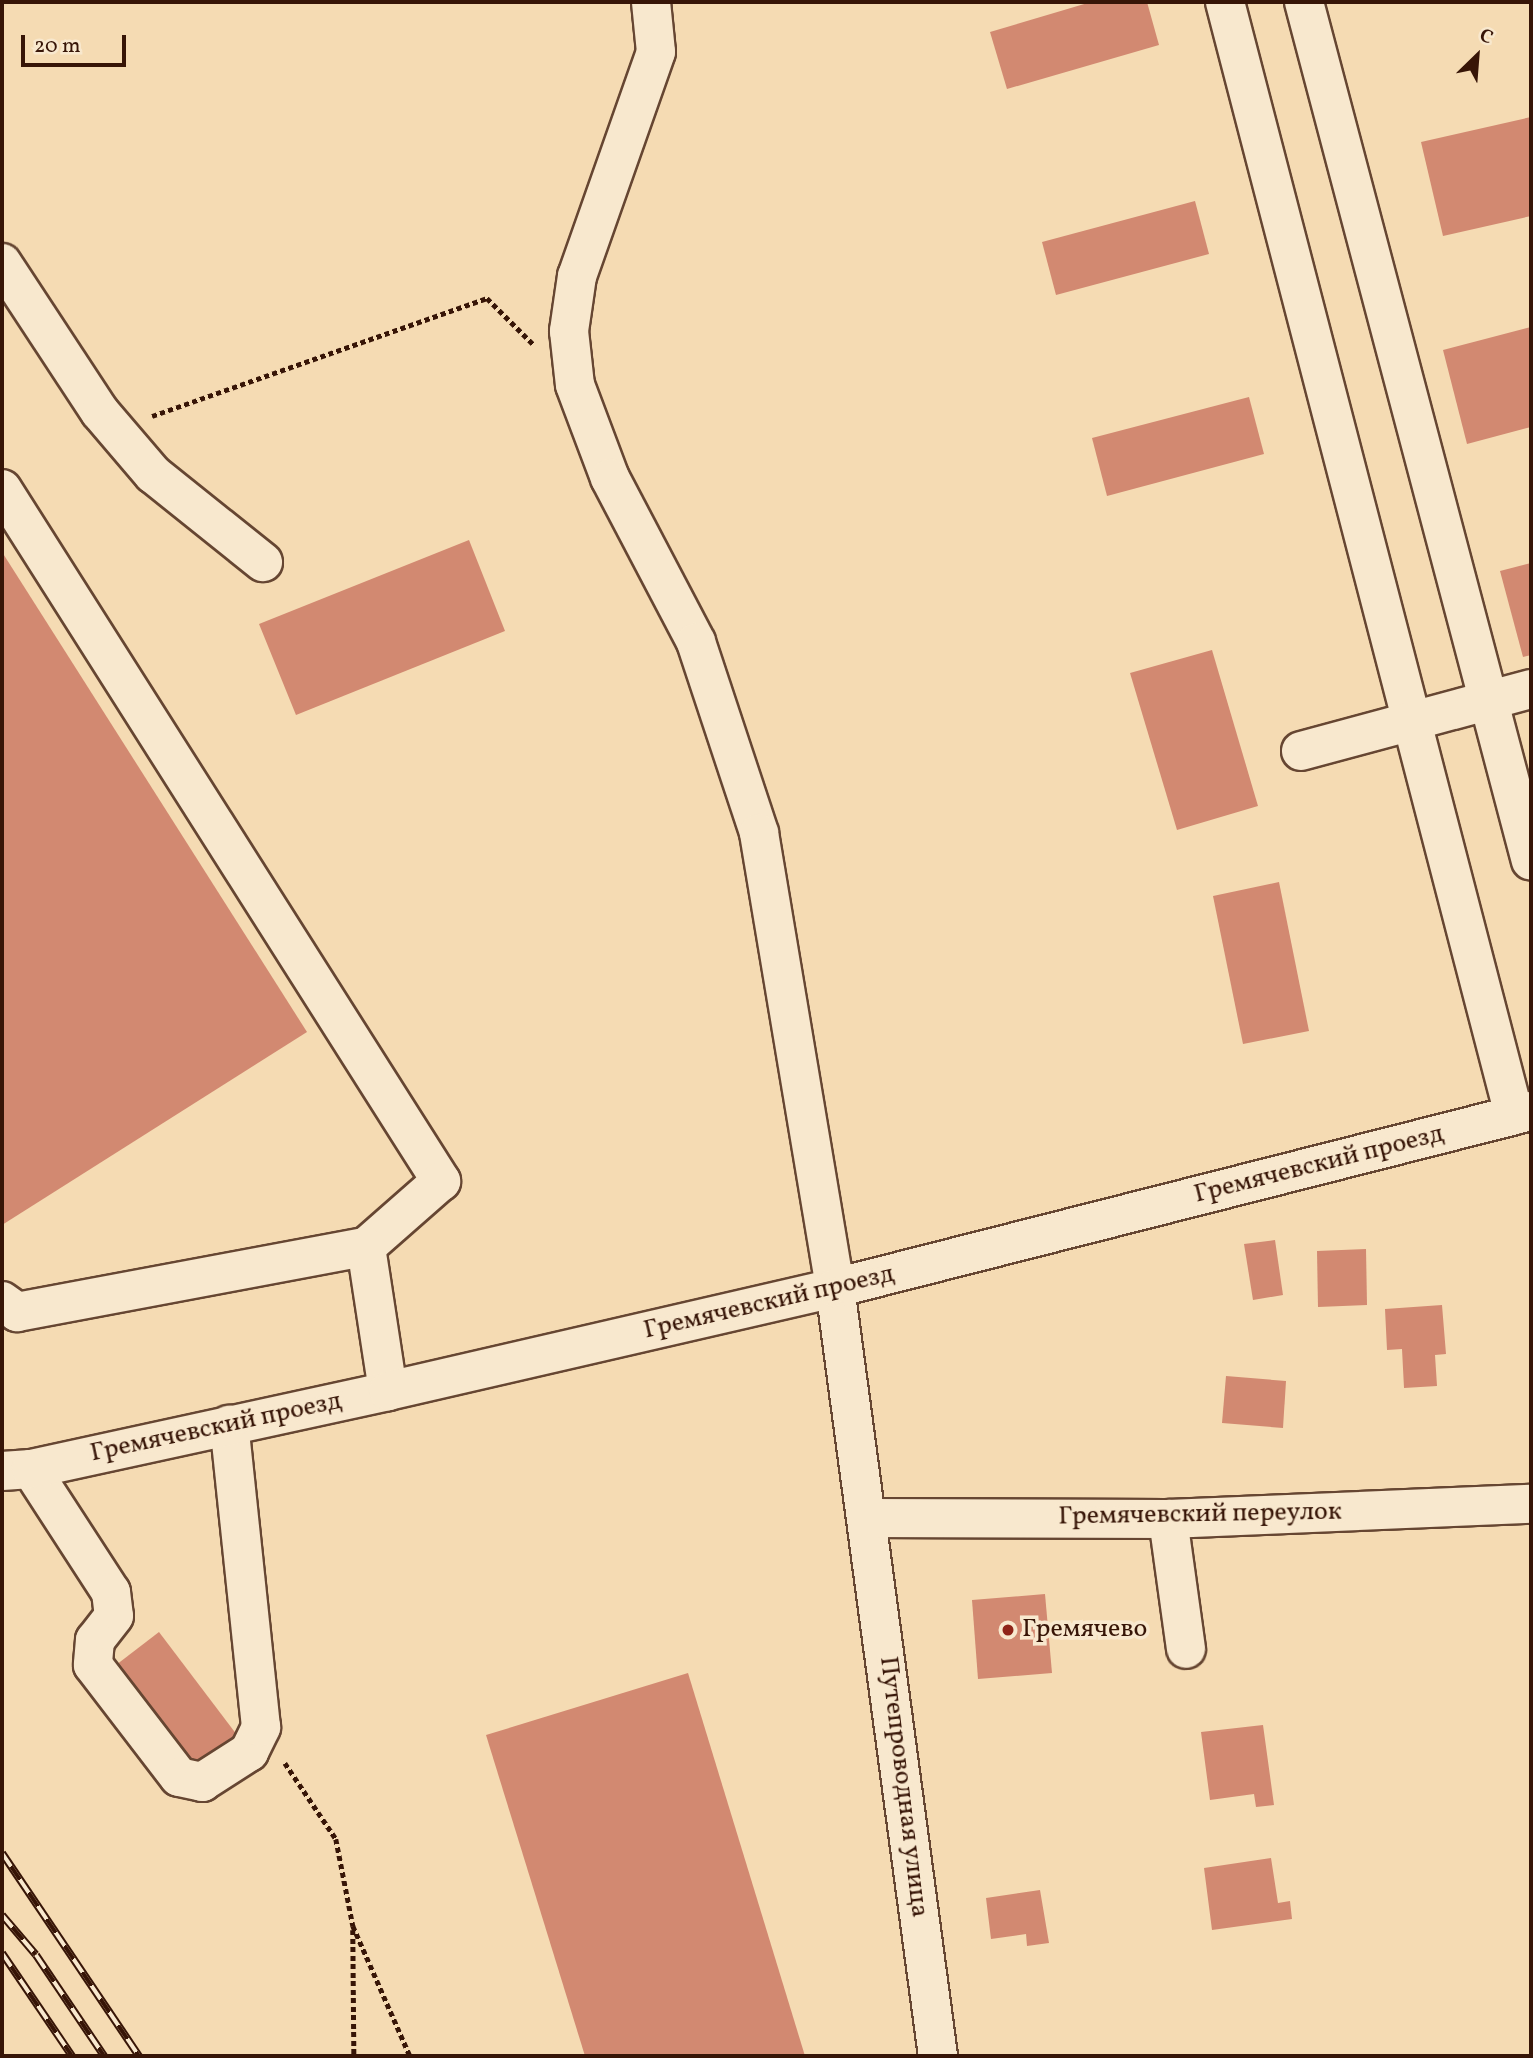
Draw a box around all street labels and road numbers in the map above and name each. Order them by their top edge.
street label: Гремячевский проезд [1191,1119,1447,1211]
street label: Гремячевский проезд [641,1259,897,1347]
street label: Гремячевский проезд [88,1386,344,1470]
street label: Гремячевский переулок [1058,1497,1342,1533]
street label: Путепроводная улица [871,1654,935,1920]

